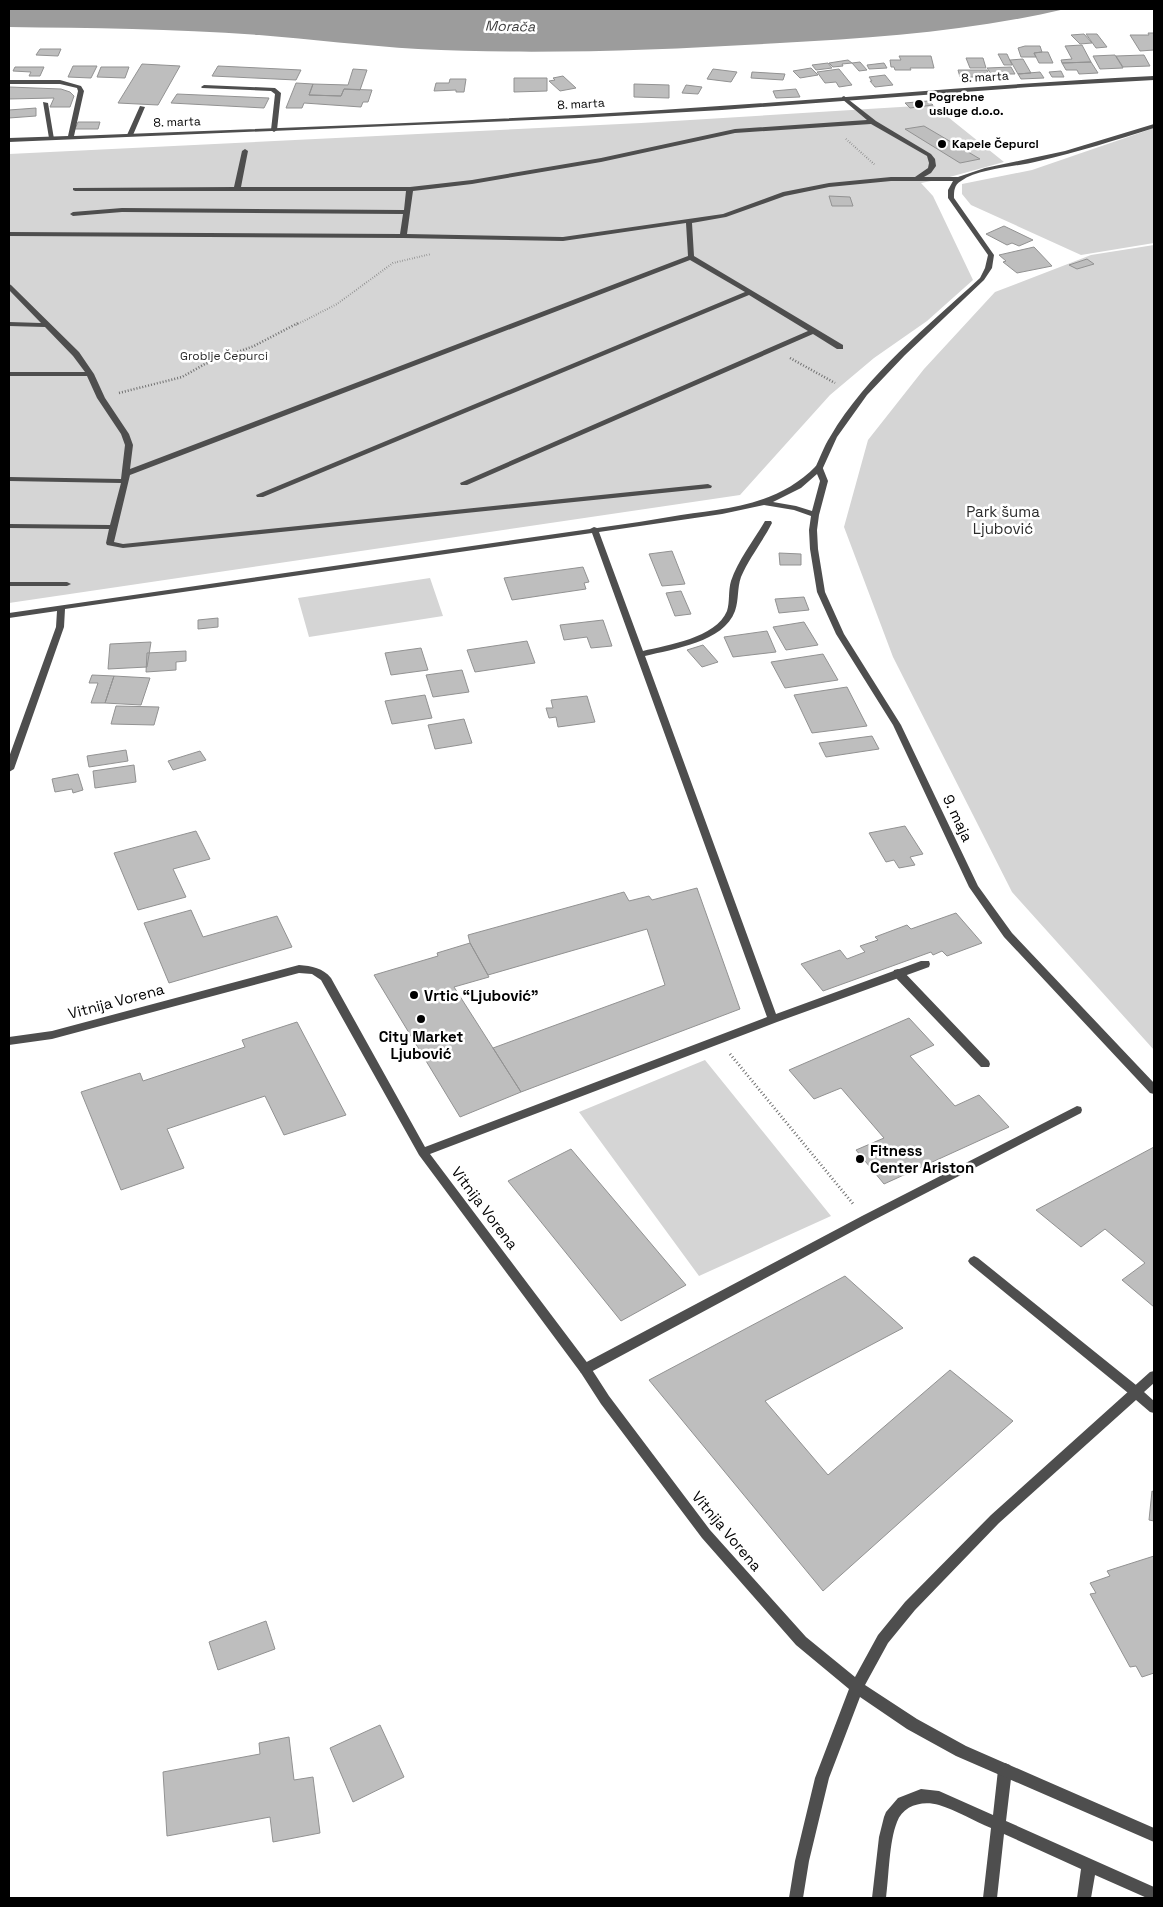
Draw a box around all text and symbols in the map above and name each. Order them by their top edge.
water label: Morača [485,17,536,35]
street label: 8. marta [961,68,1009,86]
place label: Pogrebne usluge d.o.o. [929,89,1004,119]
street label: 8. marta [557,95,605,113]
marker: Pogrebne usluge d.o.o. [913,98,925,110]
street label: 8. marta [153,113,201,131]
place label: Kapele Čepurci [952,136,1039,152]
marker: Kapele Čepurci [936,138,948,150]
park label: Groblje Čepurci [180,348,268,364]
park label: Park šuma Ljubović [966,502,1040,538]
street label: 9. maja [939,791,977,845]
street label: Vitnija Vorena [66,979,167,1023]
place label: Vrtic “Ljubović” [424,986,539,1005]
marker: Vrtic “Ljubović” [408,989,420,1001]
marker: City Market Ljubović [415,1013,427,1025]
place label: City Market Ljubović [379,1027,463,1063]
place label: Fitness Center Ariston [870,1141,974,1177]
marker: Fitness Center Ariston [854,1153,866,1165]
street label: Vitnija Vorena [448,1163,523,1253]
street label: Vitnija Vorena [688,1487,766,1575]

